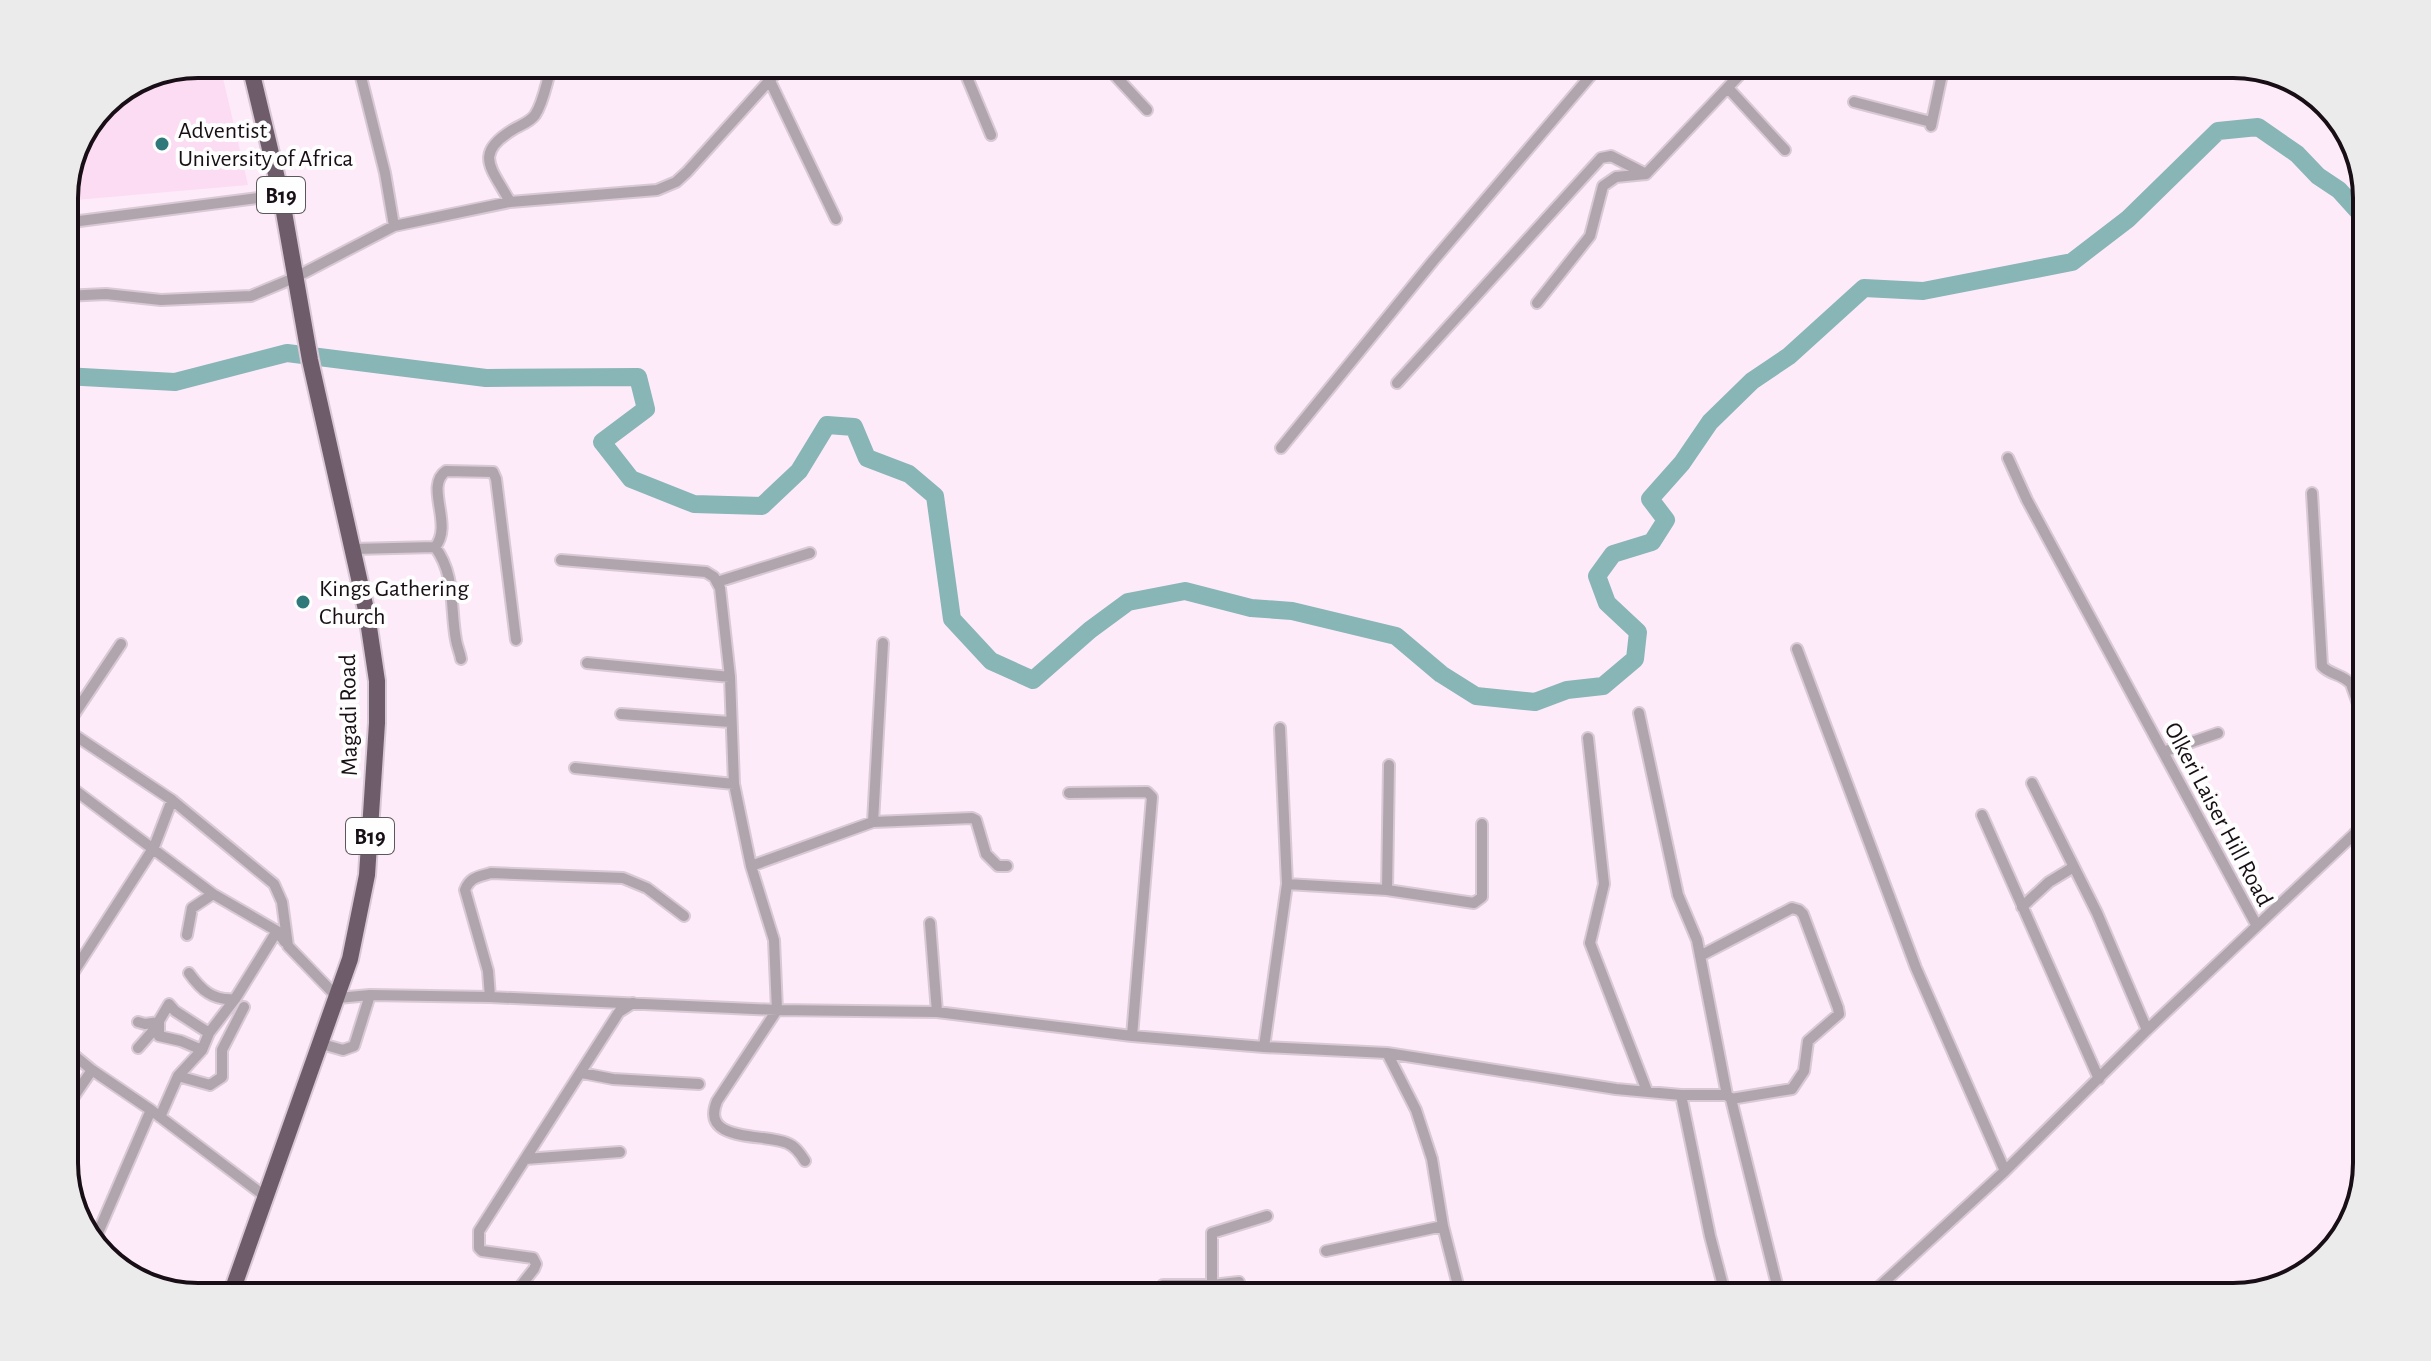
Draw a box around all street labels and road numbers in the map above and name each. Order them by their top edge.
road number: B19 [257,177,305,213]
street label: Magadi Road [336,654,362,776]
street label: Olkeri Laiser Hill Road [2159,718,2277,910]
road number: B19 [346,818,394,854]

